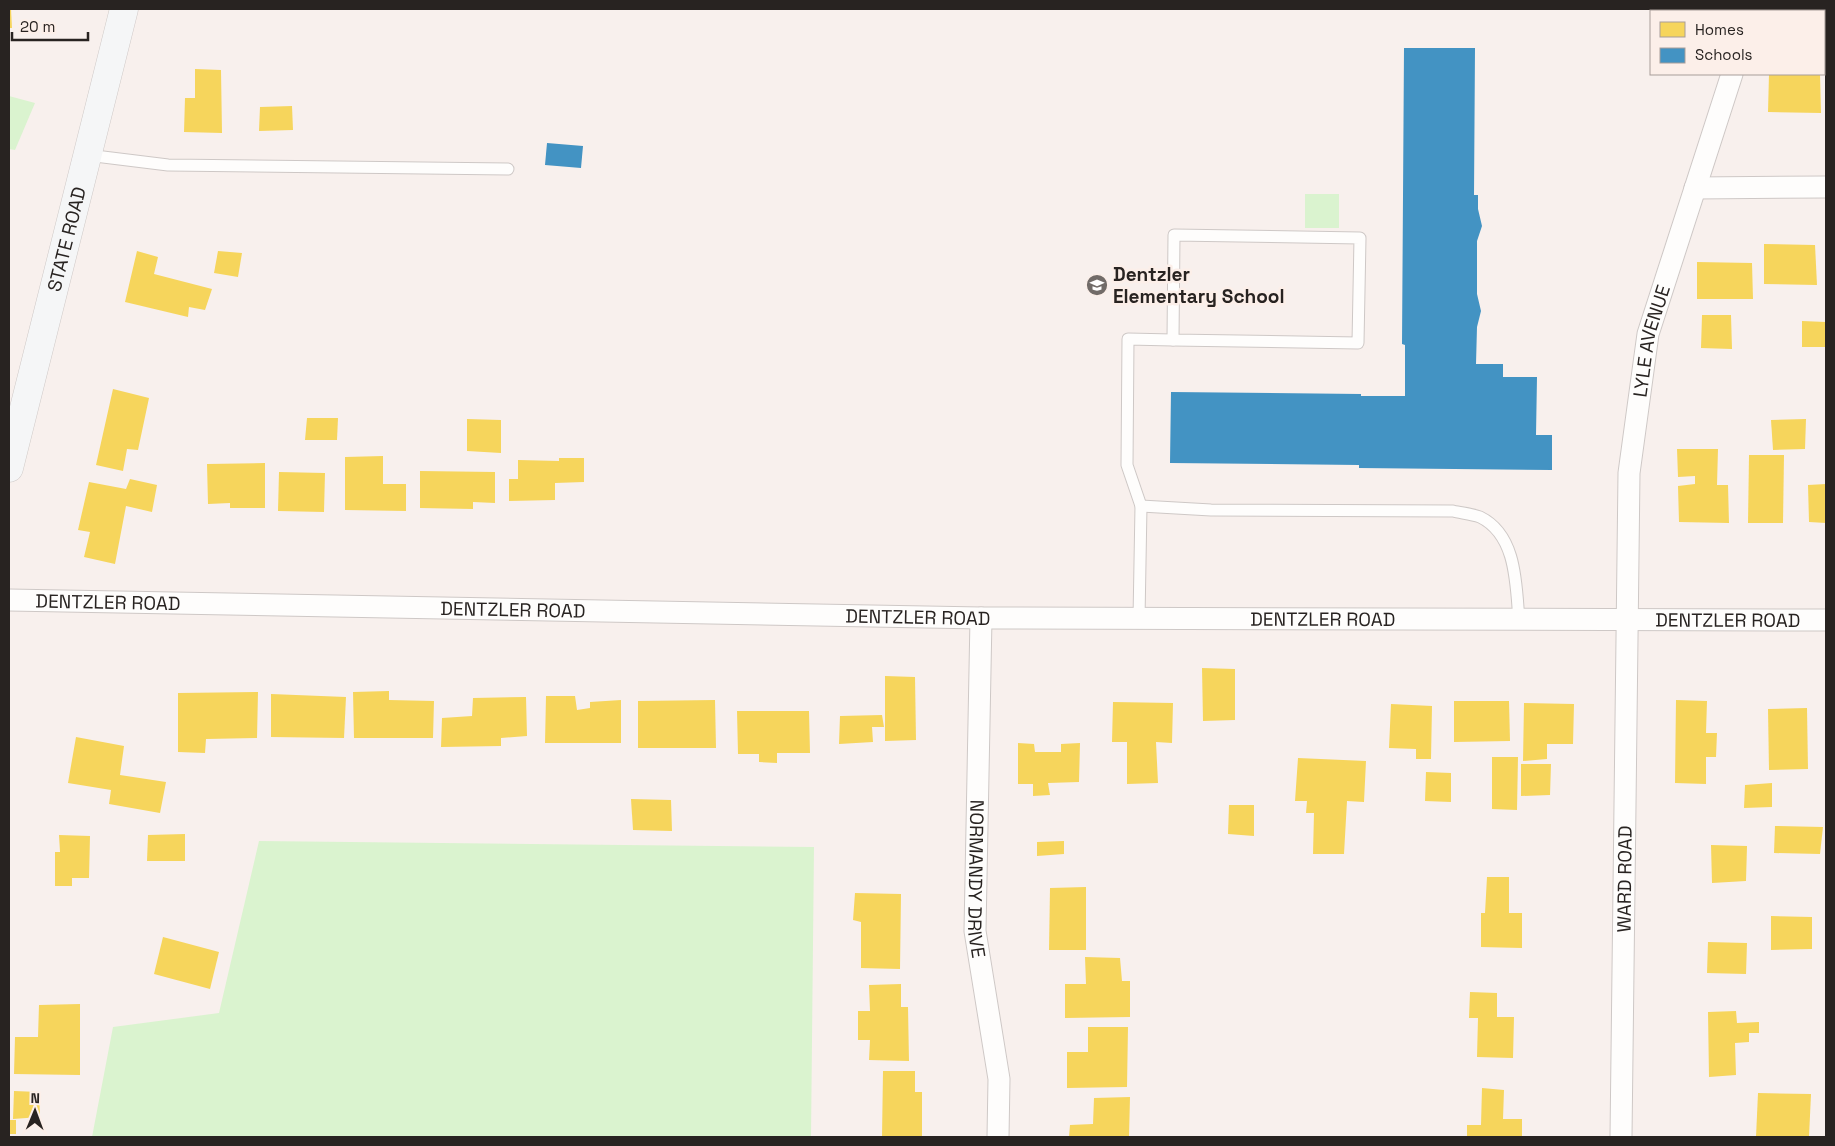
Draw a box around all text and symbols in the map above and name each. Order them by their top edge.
scale bar [12,10,89,42]
legend [1650,10,1825,75]
text: 20 m [20,17,55,36]
text: Homes [1695,20,1744,39]
text: Schools [1695,45,1753,64]
street label: STATE ROAD [42,184,92,294]
place label: Dentzler Elementary School [1113,262,1285,309]
school or university icon: Dentzler Elementary School [1085,273,1109,297]
street label: LYLE AVENUE [1627,282,1676,399]
street label: DENTZLER ROAD [35,588,181,616]
street label: DENTZLER ROAD [440,596,586,624]
street label: DENTZLER ROAD [845,603,990,631]
street label: DENTZLER ROAD [1250,607,1395,632]
street label: DENTZLER ROAD [1655,608,1800,633]
street label: NORMANDY DRIVE [962,799,991,960]
street label: WARD ROAD [1611,826,1638,933]
north arrow [10,1086,60,1136]
text: N [30,1089,40,1107]

